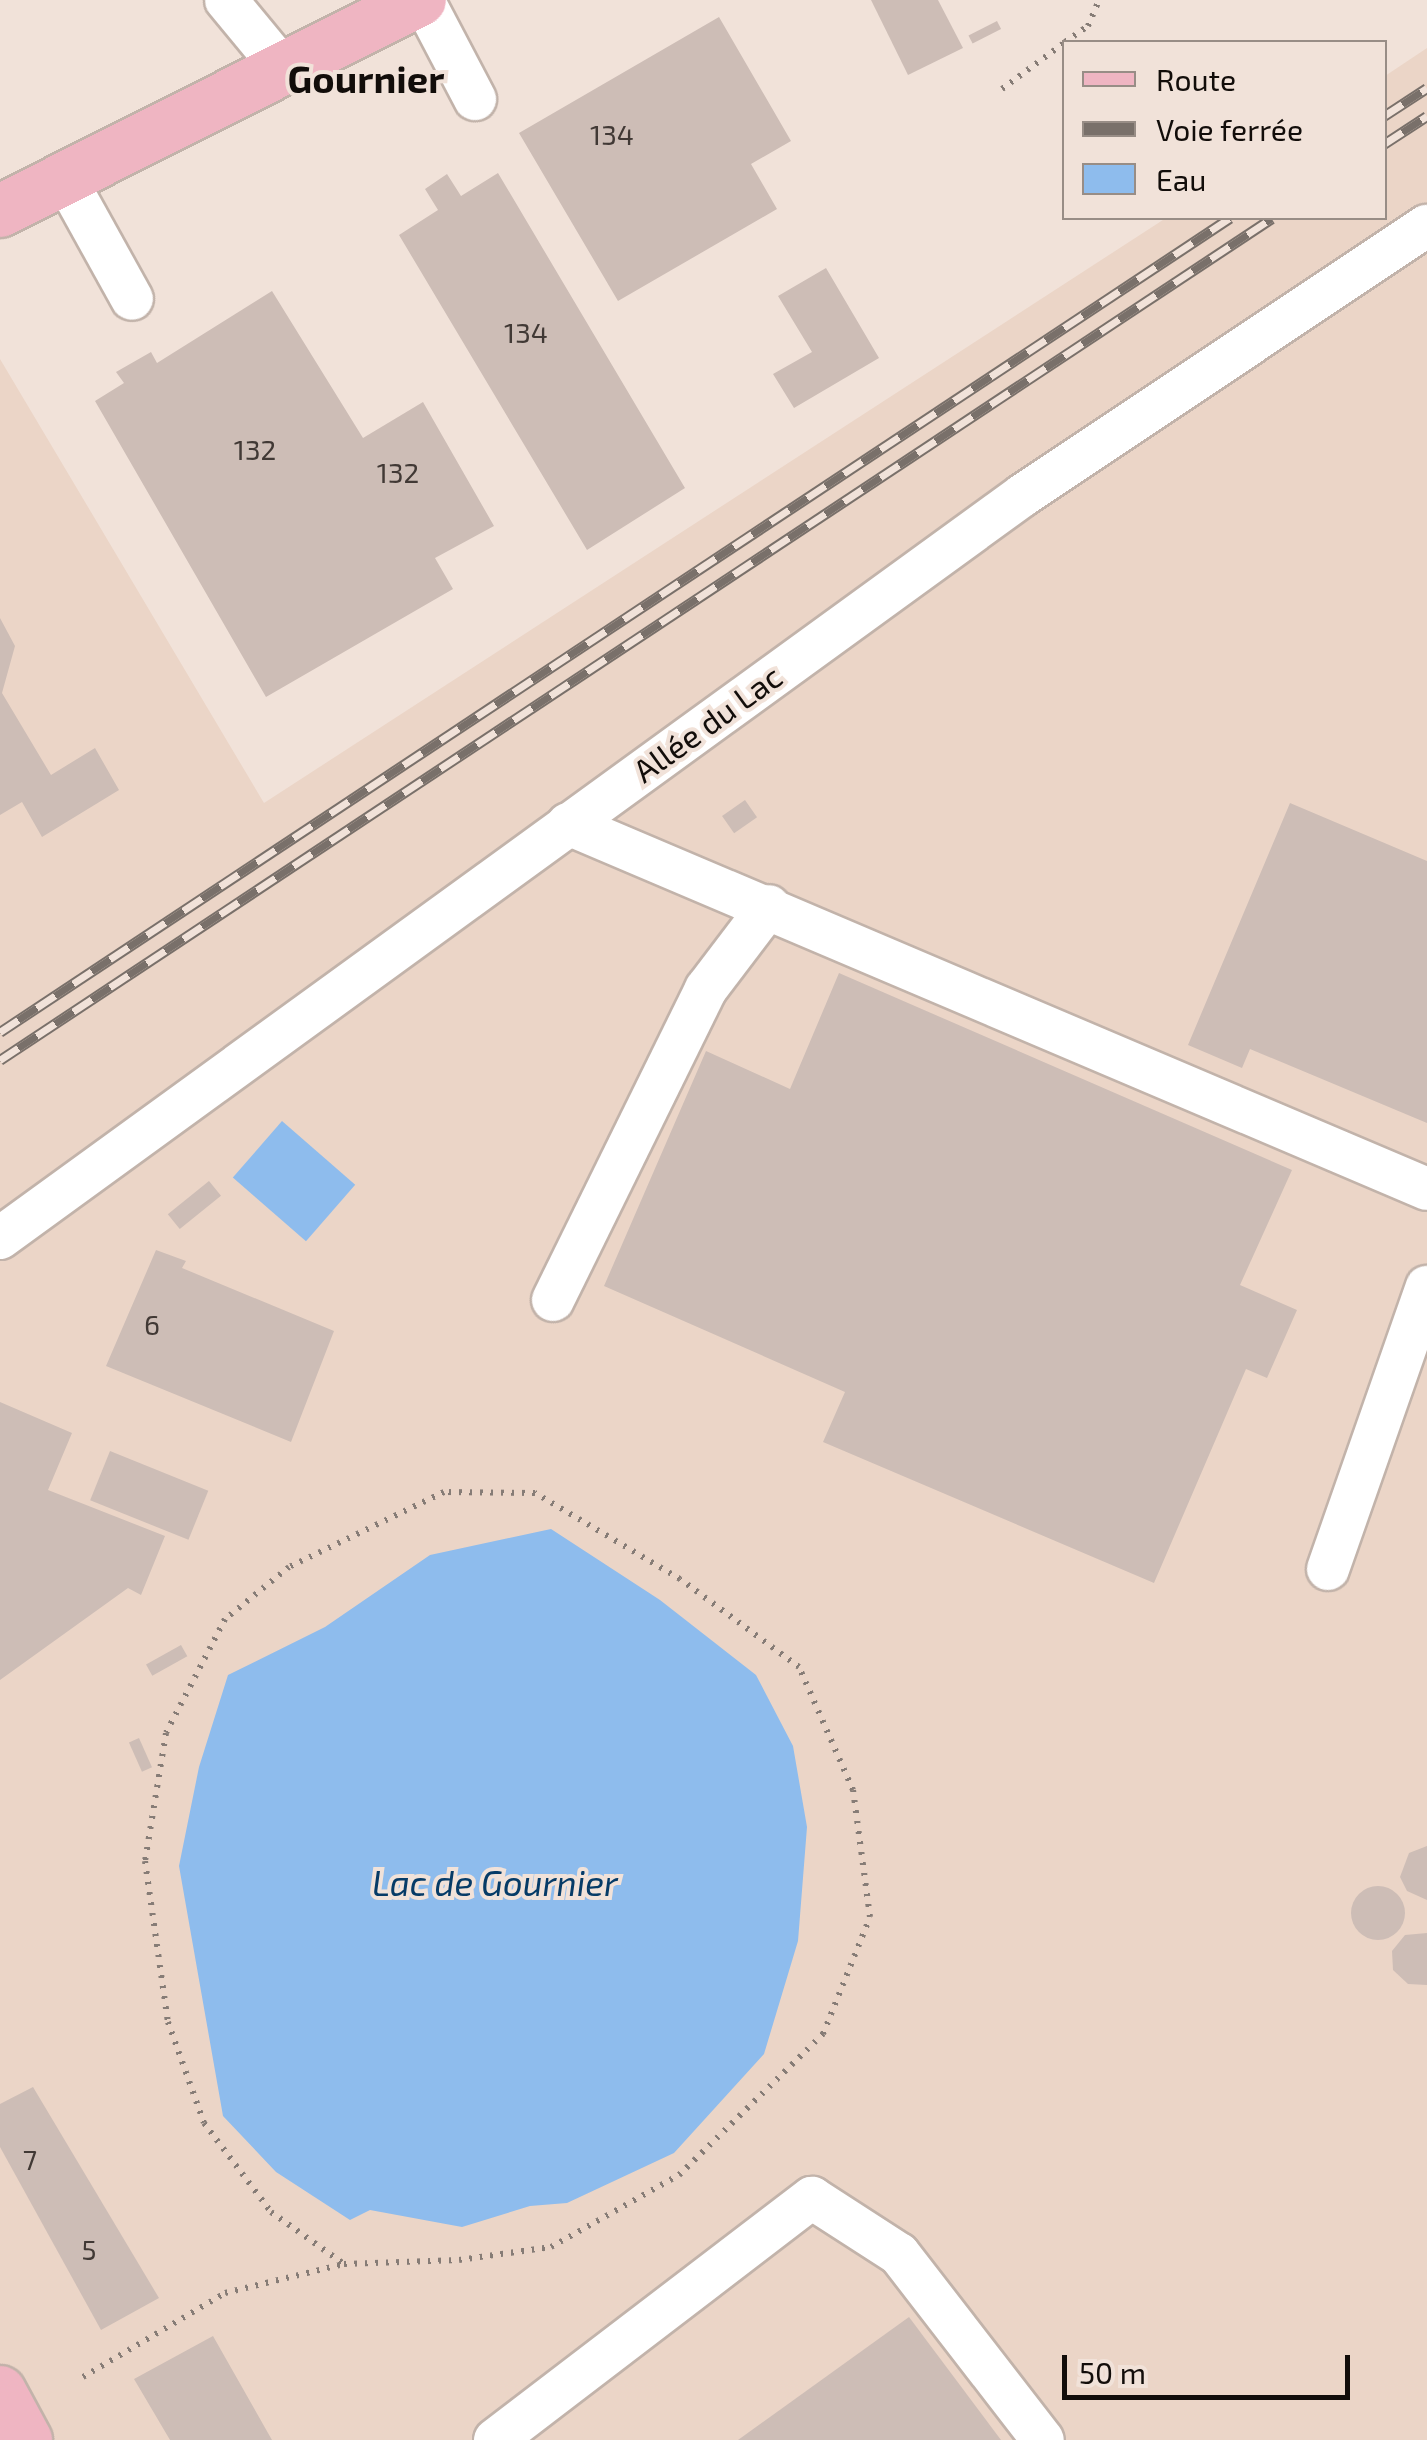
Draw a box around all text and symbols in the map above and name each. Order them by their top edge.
legend [1062,40,1387,220]
district label: Gournier [288,56,444,102]
text: Route [1156,61,1236,97]
text: Voie ferrée [1156,111,1303,147]
house number: 134 [590,117,634,151]
text: Eau [1156,161,1206,197]
house number: 134 [504,315,548,349]
house number: 132 [234,432,276,466]
house number: 132 [377,455,419,489]
street label: Allée du Lac [625,656,789,790]
house number: 6 [144,1307,160,1341]
water label: Lac de Gournier [372,1861,618,1903]
house number: 7 [23,2142,37,2176]
house number: 5 [81,2232,97,2266]
scale bar [1067,2335,1354,2397]
text: 50 m [1079,2354,1146,2390]

